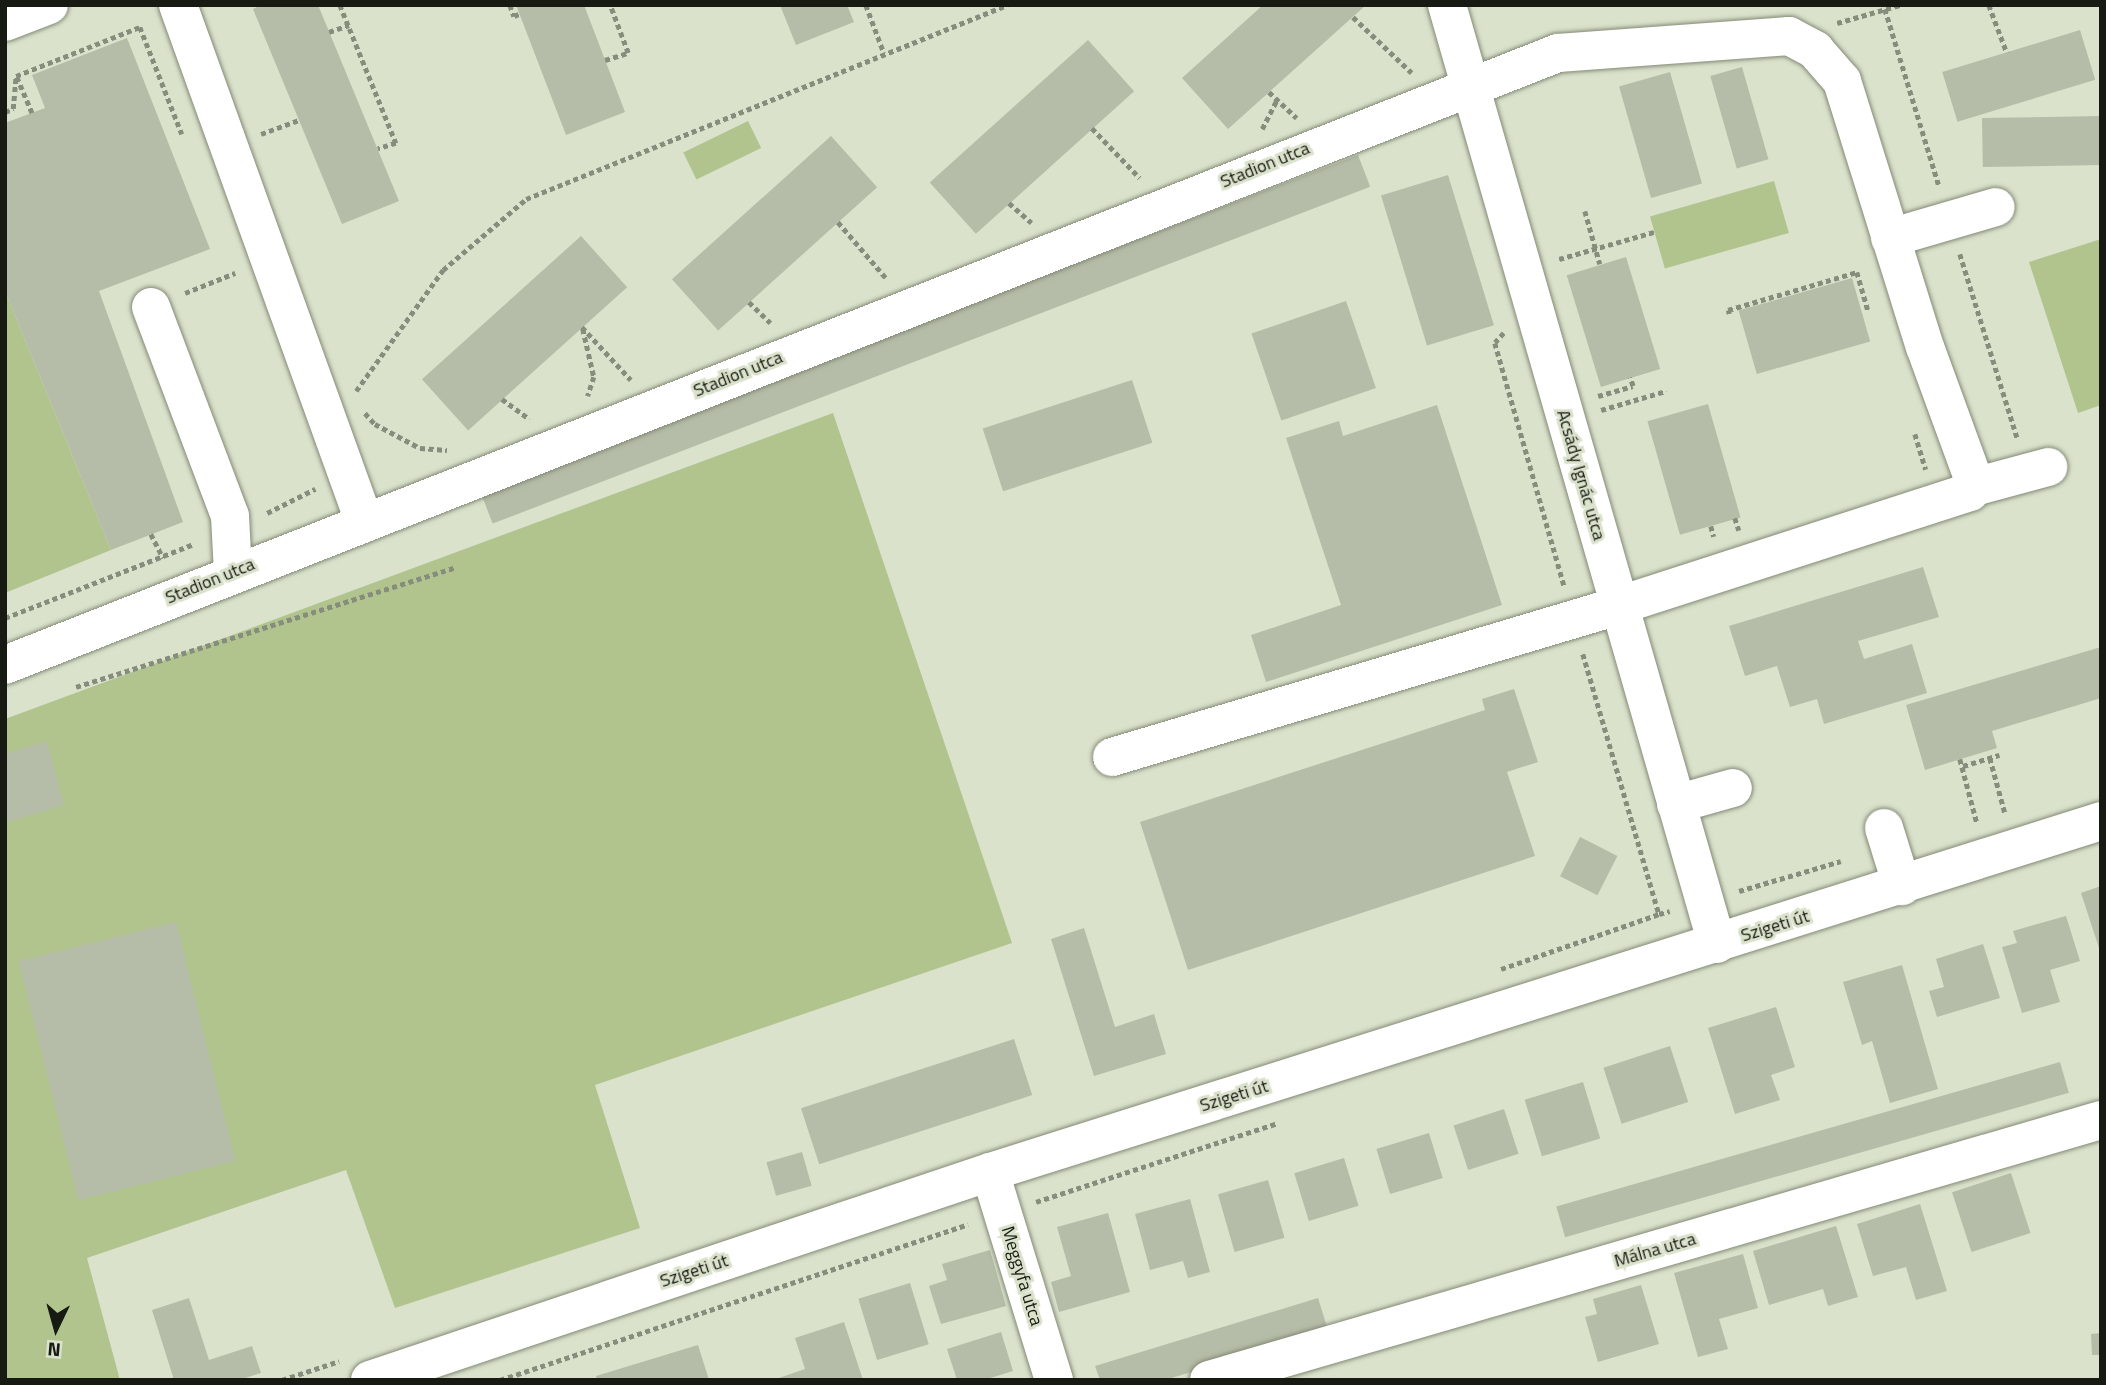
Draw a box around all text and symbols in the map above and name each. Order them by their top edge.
street label: Stadion utca [1217,137,1313,193]
street label: Stadion utca [690,346,786,402]
street label: Acsády Ignác utca [1552,407,1610,543]
street label: Stadion utca [162,553,258,609]
street label: Szigeti út [1738,905,1812,947]
street label: Szigeti út [1197,1075,1271,1117]
street label: Meggyfa utca [997,1224,1047,1328]
street label: Málna utca [1612,1228,1698,1272]
street label: Szigeti út [657,1250,731,1292]
north arrow [21,1294,91,1364]
text: N [46,1335,62,1365]

